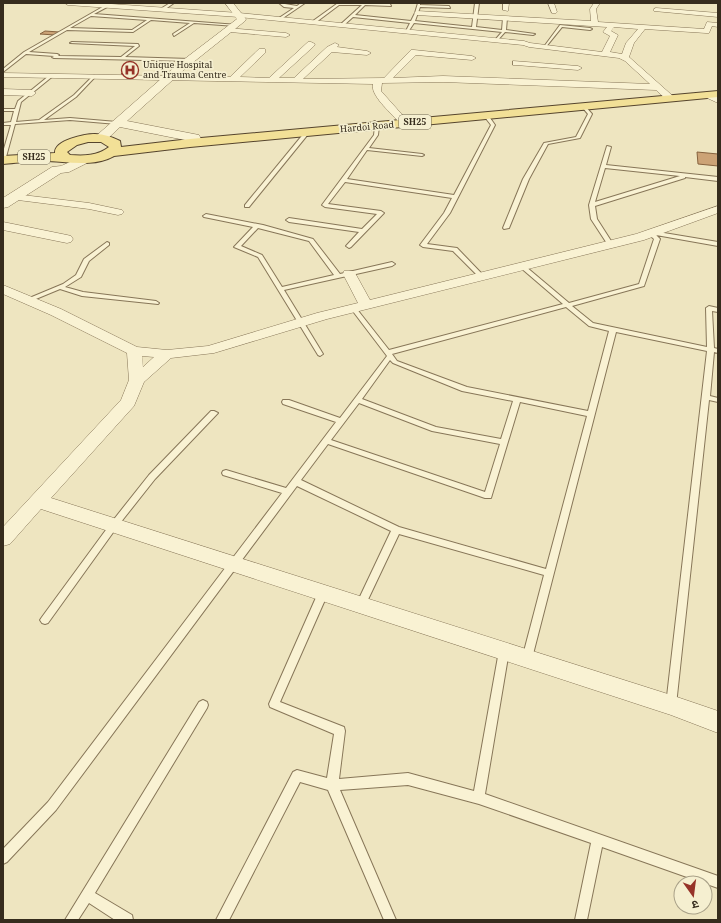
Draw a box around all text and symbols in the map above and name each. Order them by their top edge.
place label: Unique Hospital and Trauma Centre [143,58,227,81]
hospital icon: Unique Hospital and Trauma Centre [120,60,140,80]
road number: SH25 [399,115,431,129]
street label: Hardoi Road [339,118,395,135]
road number: SH25 [18,150,50,164]
north arrow [673,875,713,915]
text: उ [690,897,700,913]

